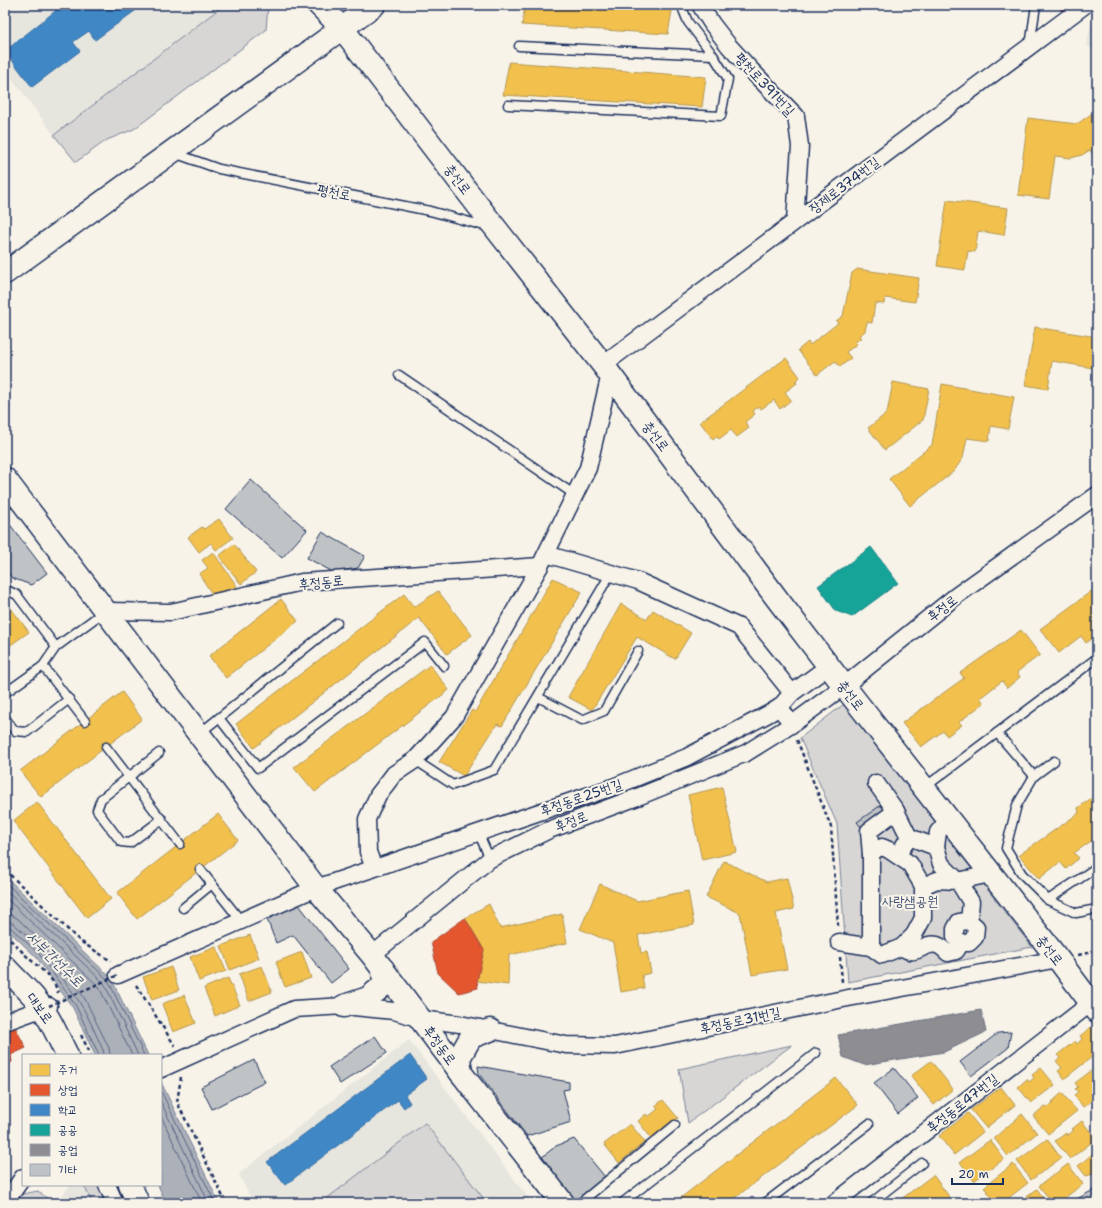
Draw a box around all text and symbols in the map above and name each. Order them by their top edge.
street label: 평천로391번길 [731,48,800,120]
street label: 장제로374번길 [805,152,884,217]
street label: 충선로 [441,160,475,198]
street label: 평천로 [316,180,352,204]
street label: 충선로 [639,417,673,455]
street label: 후정동로 [298,571,344,593]
street label: 후정로 [923,591,961,625]
street label: 충선로 [834,676,868,714]
street label: 후정동로25번길 [538,774,625,819]
street label: 후정로 [552,807,590,835]
park label: 사랑샘공원 [882,892,938,910]
water label: 서부간선수로 [22,927,88,991]
street label: 충선로 [1033,931,1067,969]
street label: 대보로 [23,989,57,1027]
street label: 후정동로31번길 [698,1002,783,1037]
street label: 후정동로 [419,1021,461,1069]
legend [22,1054,162,1186]
text: 주거 [58,1062,77,1078]
street label: 후정동로47번길 [922,1069,1002,1137]
text: 상업 [58,1082,77,1098]
text: 학교 [58,1102,77,1118]
text: 공공 [58,1122,77,1138]
text: 공업 [58,1142,77,1158]
scale bar [952,1160,1003,1186]
text: 기타 [58,1162,78,1178]
text: 20 m [958,1166,989,1182]

